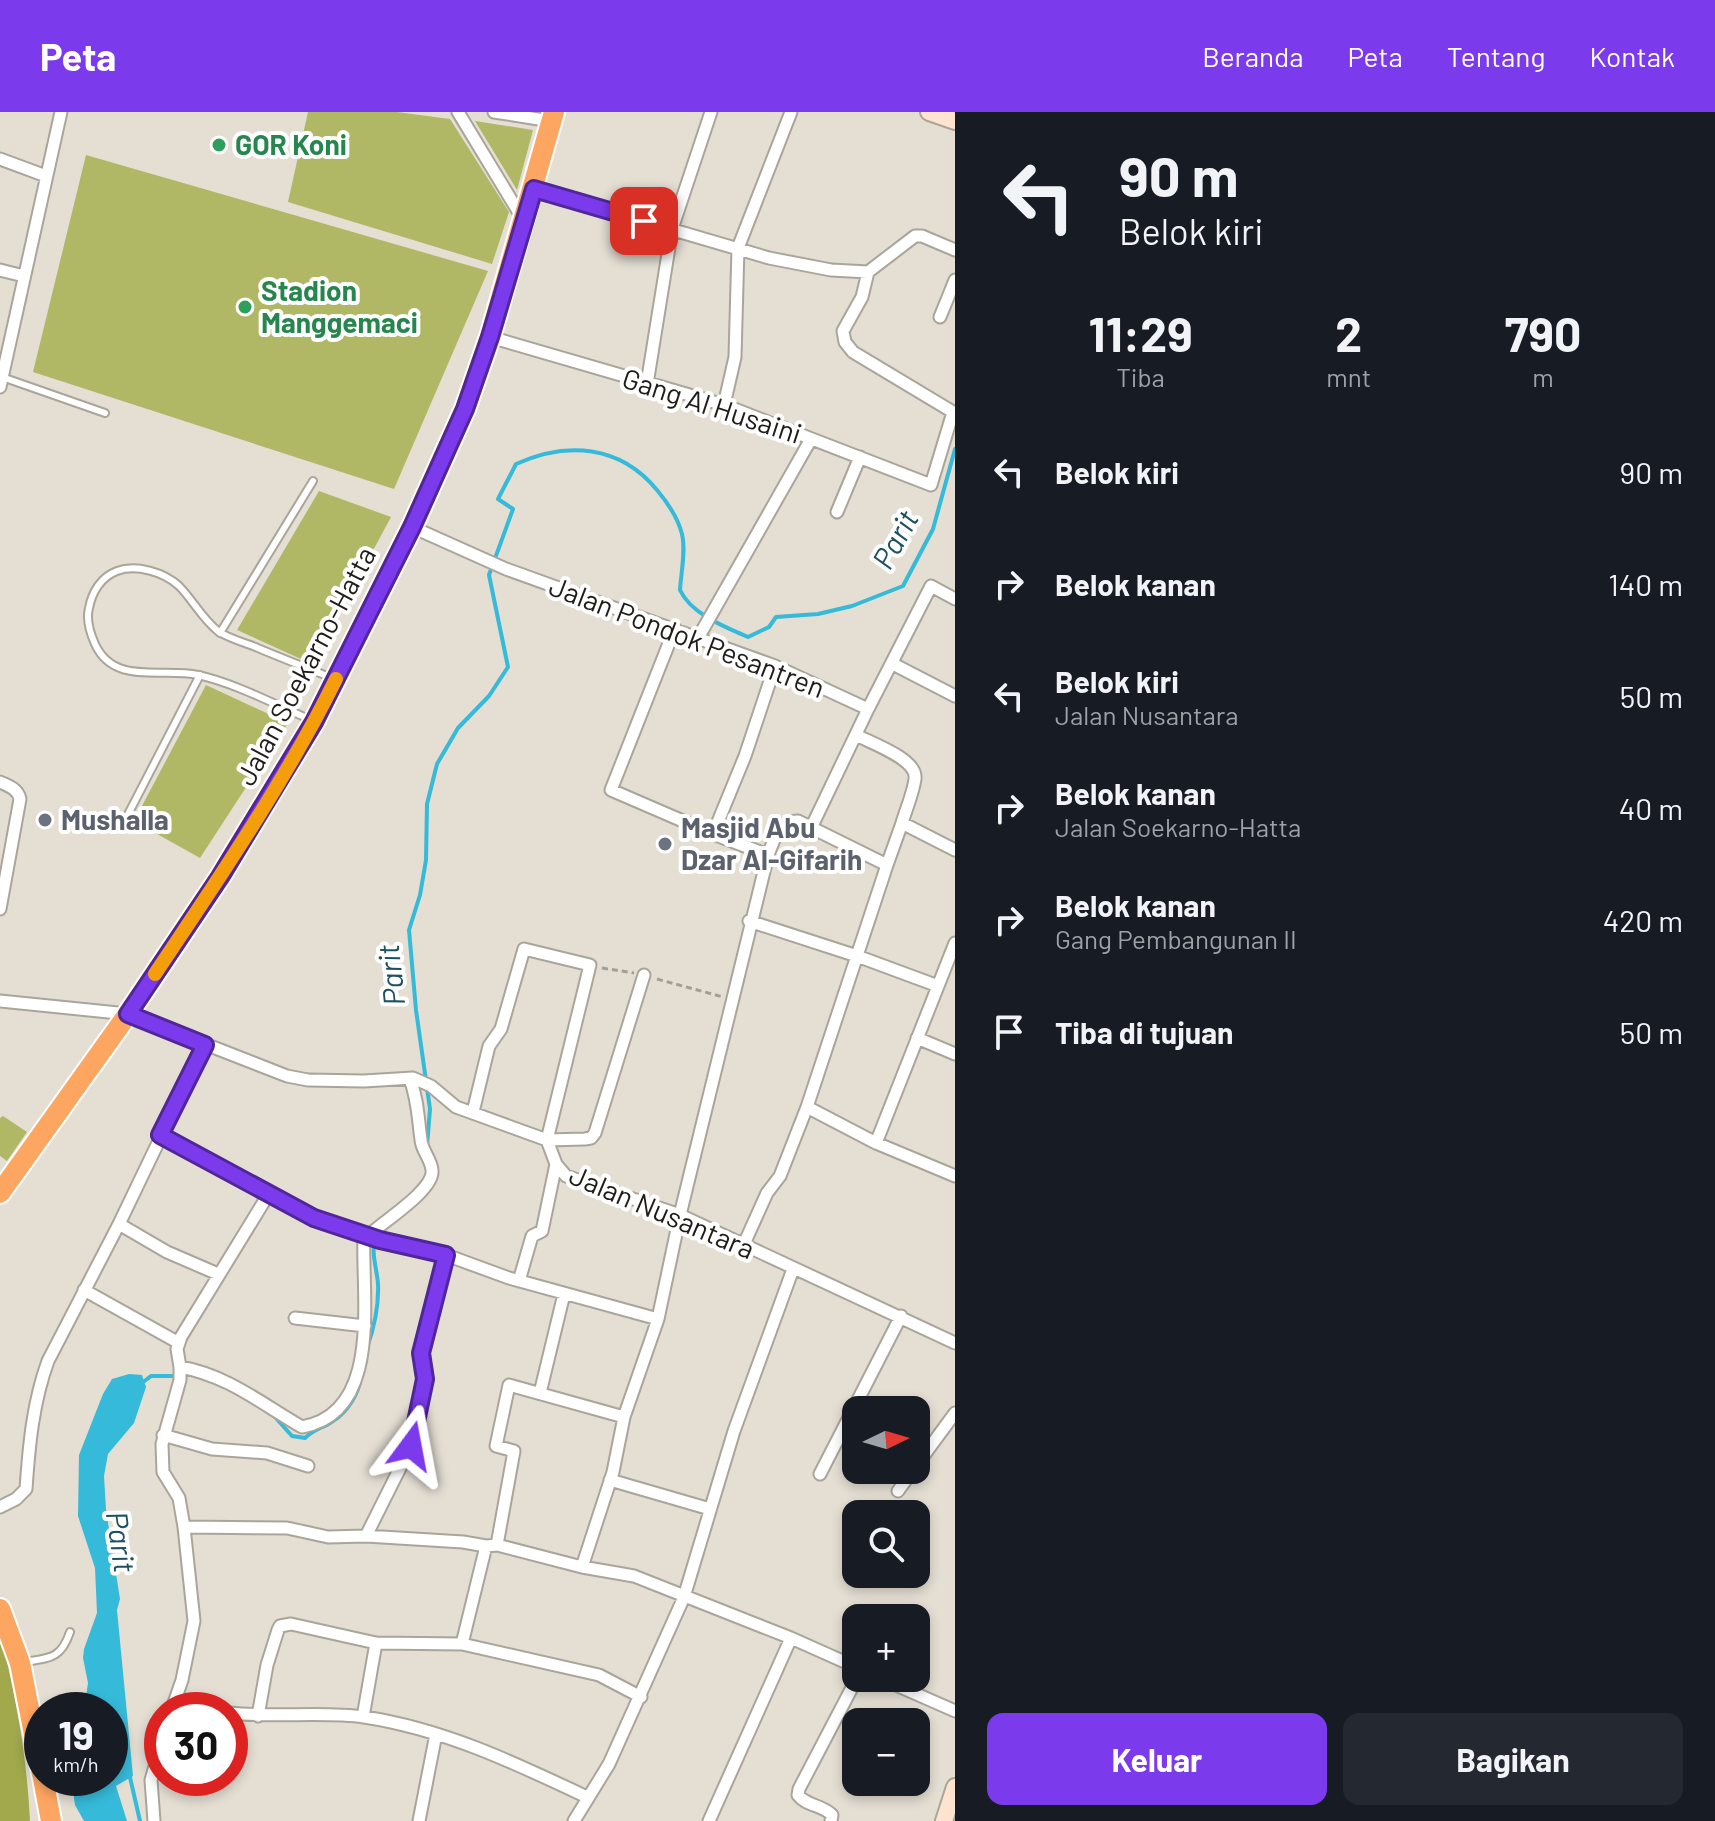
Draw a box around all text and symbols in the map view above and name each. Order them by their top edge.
text: Peta [40,33,116,79]
text: Beranda [1202,39,1304,73]
text: Peta [1348,39,1403,73]
text: Tentang [1447,39,1545,73]
text: Kontak [1589,39,1675,73]
place label: GOR Koni [235,127,347,161]
marker: GOR Koni [210,136,228,154]
text: 90 m [1119,141,1239,208]
icon: left [987,144,1091,248]
pin [610,187,678,255]
icon: arrive [622,199,666,243]
text: Belok kiri [1119,209,1263,252]
place label: Stadion Manggemaci [261,273,418,339]
marker: Stadion Manggemaci [236,298,254,316]
text: 11:29 [1089,304,1193,362]
text: 2 [1335,304,1362,362]
text: 790 [1505,304,1581,362]
street label: Gang Al Husaini [618,360,806,450]
text: Tiba [1116,361,1165,392]
text: mnt [1326,361,1371,392]
text: m [1532,361,1554,392]
icon: left [987,450,1031,494]
text: Belok kiri [1055,454,1179,490]
text: 90 m [1620,454,1683,490]
water label: Parit [864,503,925,575]
street label: Jalan Soekarno-Hatta [228,541,382,791]
icon: right [987,562,1031,606]
text: Belok kanan [1055,566,1216,602]
text: 140 m [1608,566,1683,602]
street label: Jalan Pondok Pesantren [545,568,830,704]
text: Belok kiri [1055,663,1179,699]
icon: left [987,674,1031,718]
text: 50 m [1620,678,1683,714]
text: Jalan Nusantara [1055,699,1239,730]
text: Belok kanan [1055,775,1216,811]
icon: right [987,786,1031,830]
text: 40 m [1619,790,1683,826]
place label: Mushalla [61,802,169,836]
place label: Masjid Abu Dzar Al-Gifarih [681,810,862,876]
marker: Mushalla [36,811,54,829]
text: Jalan Soekarno-Hatta [1055,811,1301,842]
marker: Masjid Abu Dzar Al-Gifarih [656,835,674,853]
text: Belok kanan [1055,887,1216,923]
icon: right [987,898,1031,942]
text: 420 m [1603,902,1683,938]
text: Gang Pembangunan II [1055,923,1297,954]
water label: Parit [369,942,411,1008]
icon: arrive [987,1010,1031,1054]
text: Tiba di tujuan [1055,1014,1233,1050]
text: 50 m [1620,1014,1683,1050]
street label: Jalan Nusantara [565,1157,760,1265]
north arrow [842,1396,930,1484]
map controls [842,1396,930,1796]
position arrow [369,1404,453,1488]
button: search [842,1500,930,1588]
water label: Parit [100,1509,144,1575]
button: + [842,1604,930,1692]
speed limit sign: 30 [144,1692,248,1796]
button: − [842,1708,930,1796]
text: 19 [58,1710,94,1758]
button: Keluar [987,1713,1327,1805]
button: Bagikan [1343,1713,1683,1805]
text: km/h [53,1752,99,1776]

